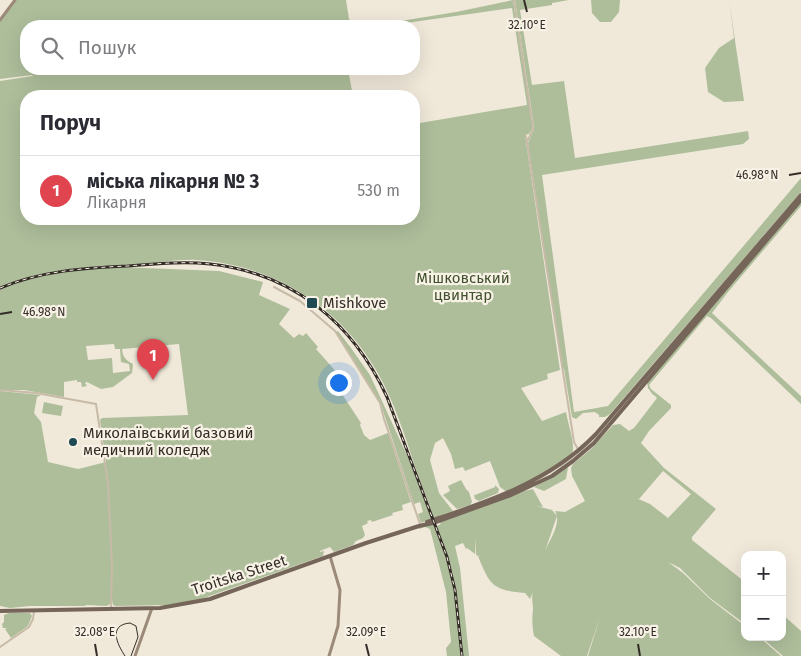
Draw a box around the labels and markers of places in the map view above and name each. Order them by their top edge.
place label: Mishkove [323,294,386,312]
marker: Mishkove [305,296,319,310]
pin: 1 [137,339,169,380]
place label: Миколаївський базовий медичний коледж [83,424,253,459]
marker: Миколаївський базовий медичний коледж [67,436,79,448]

